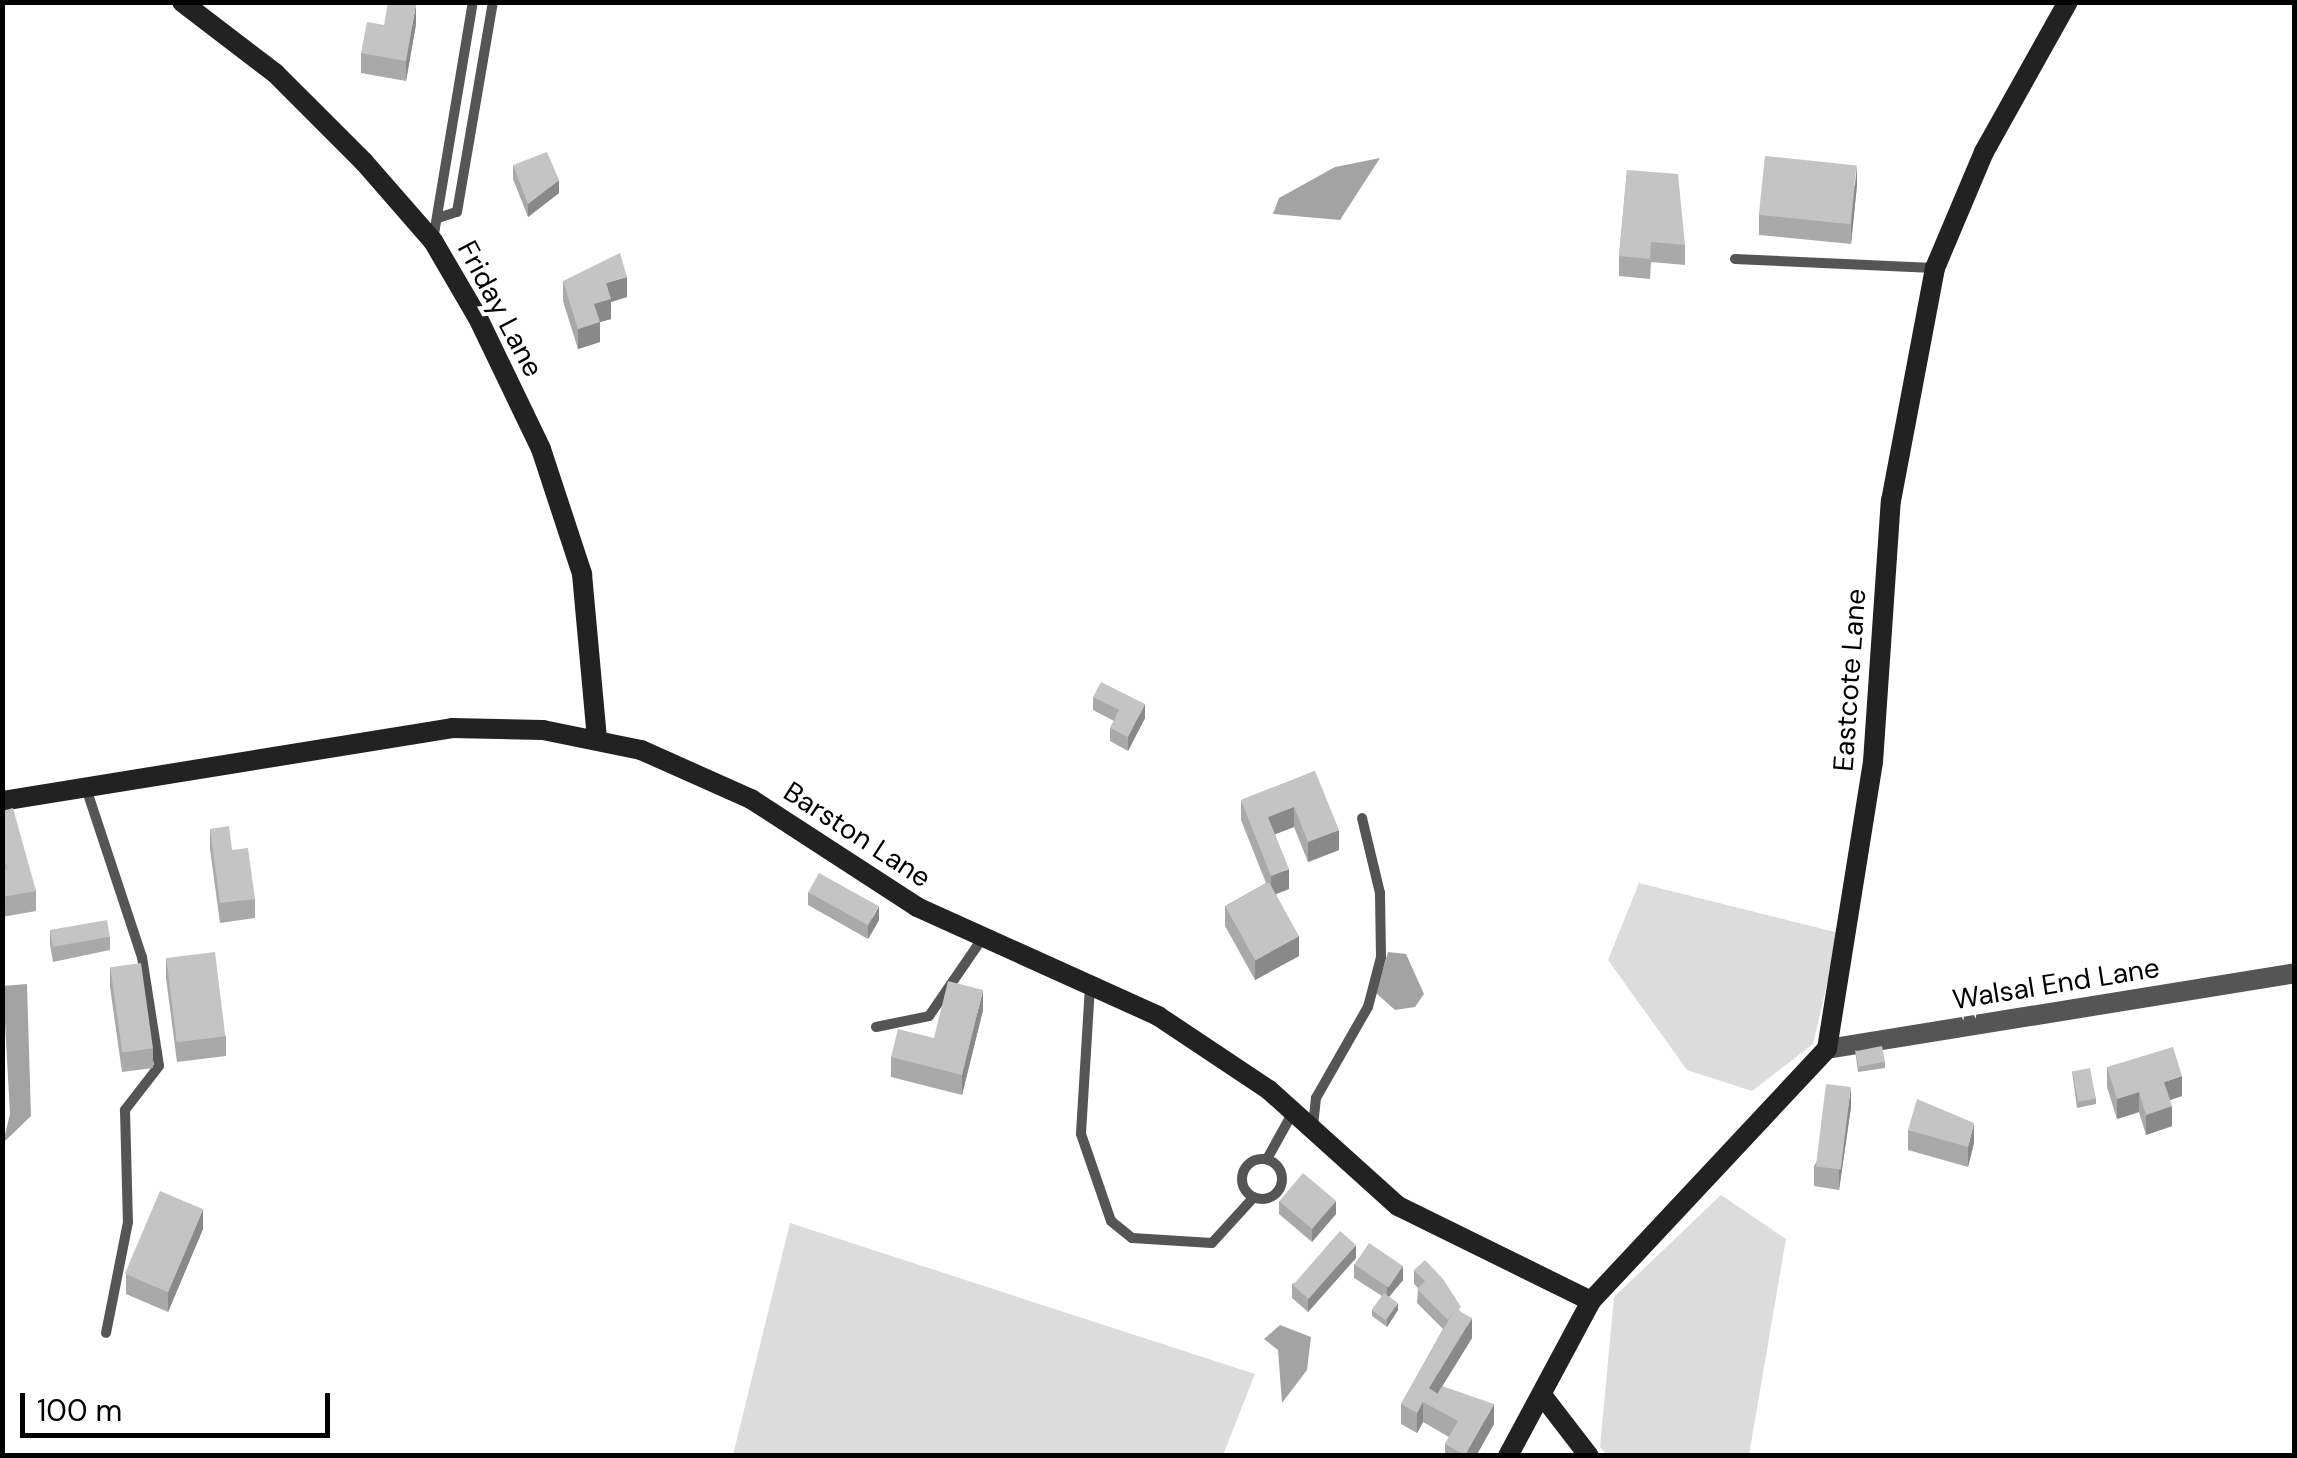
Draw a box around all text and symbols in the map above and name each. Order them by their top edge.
street label: Friday Lane [450,235,550,383]
street label: Eastcote Lane [1827,588,1873,772]
street label: Barston Lane [777,775,937,895]
street label: Walsal End Lane [1950,951,2162,1017]
scale bar [25,1373,335,1435]
text: 100 m [37,1391,122,1430]

